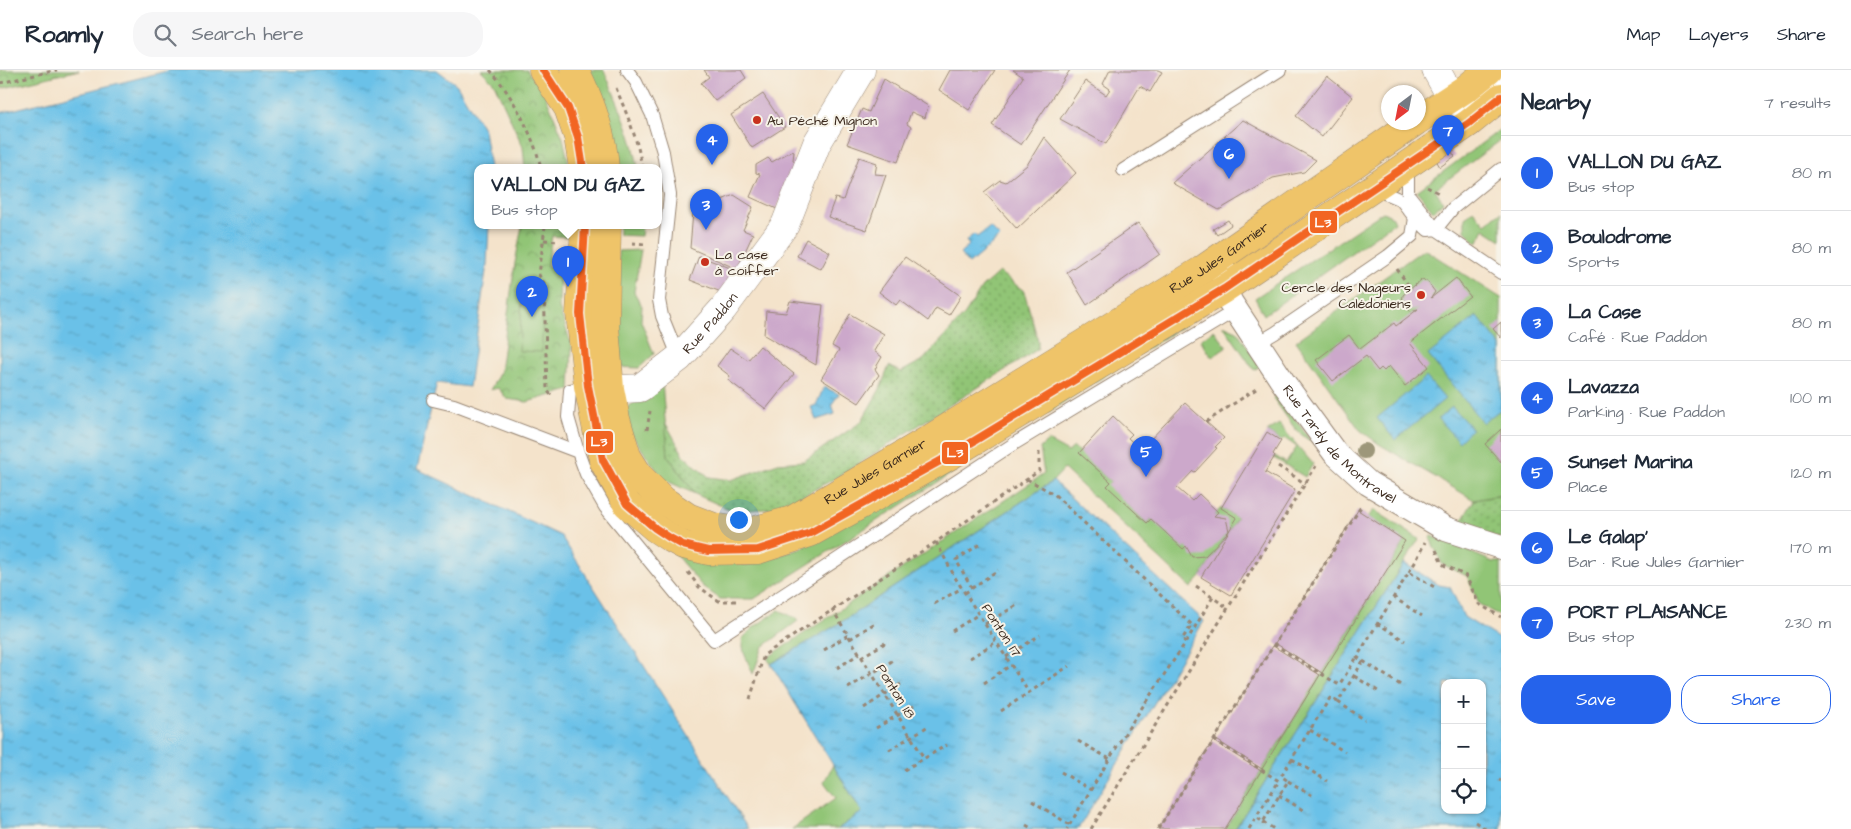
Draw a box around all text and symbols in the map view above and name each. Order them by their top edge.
search box [133,12,483,57]
text: Roamly [25,18,103,52]
icon: search [151,21,179,49]
text: Search here [191,21,304,48]
text: Map [1626,22,1660,47]
text: Layers [1688,22,1749,47]
text: Share [1777,22,1826,47]
north arrow [1381,85,1426,130]
text: Nearby [1521,88,1591,117]
text: 7 results [1764,92,1831,114]
place label: Au Péché Mignon [767,111,877,131]
marker: Au Péché Mignon [751,114,763,126]
pin: 7 [1432,115,1464,156]
pin: 4 [696,124,728,165]
pin: 6 [1213,138,1245,179]
text: VALLON DU GAZ [1568,149,1721,176]
text: 1 [1536,162,1538,184]
text: 80 m [1792,162,1831,184]
popup [474,164,662,229]
text: VALLON DU GAZ [491,172,645,199]
text: Bus stop [1568,176,1634,198]
pin: 3 [690,189,722,230]
text: Bus stop [491,199,558,221]
line badge: L3 [1309,210,1338,234]
text: L3 [1315,213,1332,233]
street label: Rue Jules Garnier [1166,217,1274,299]
text: Boulodrome [1568,224,1672,251]
text: 2 [1532,237,1542,259]
text: 80 m [1792,237,1831,259]
place label: La case à coiffer [715,245,779,281]
pin: 1 [552,246,584,287]
text: Sports [1568,251,1620,273]
marker: La case à coiffer [699,256,711,268]
pin: 2 [516,276,548,317]
place label: Cercle des Nageurs Calédoniens [1282,278,1411,314]
street label: Rue Paddon [678,289,743,359]
marker: Cercle des Nageurs Calédoniens [1415,289,1427,301]
text: La Case [1568,299,1641,326]
text: 3 [1533,312,1541,334]
text: 80 m [1792,312,1831,334]
text: Café · Rue Paddon [1568,326,1707,348]
text: Lavazza [1568,374,1639,401]
street label: Rue Tardy de Montravel [1277,381,1400,509]
text: 4 [1532,387,1542,409]
text: 100 m [1790,387,1831,409]
text: Parking · Rue Paddon [1568,401,1725,423]
line badge: L3 [585,430,614,454]
text: L3 [591,432,608,452]
street label: Rue Jules Garnier [820,434,931,510]
pin: 5 [1130,436,1162,477]
line badge: L3 [941,441,969,465]
text: L3 [947,443,964,463]
text: Sunset Marina [1568,449,1692,476]
text: 5 [1531,462,1543,484]
text: 120 m [1791,462,1831,484]
text: Place [1568,476,1608,498]
your location [726,507,752,533]
text: Le Galap' [1568,524,1648,551]
text: 6 [1532,537,1542,559]
text: 170 m [1790,537,1831,559]
text: Bar · Rue Jules Garnier [1568,551,1744,573]
text: PORT PLAISANCE [1568,599,1727,626]
street label: Ponton 17 [976,600,1026,662]
text: 7 [1532,612,1542,634]
text: 230 m [1785,612,1831,634]
text: Bus stop [1568,626,1634,648]
street label: Ponton 18 [871,660,920,723]
button: Save [1521,675,1671,724]
button: Share [1681,675,1831,724]
map controls [1441,679,1486,814]
button: + [1441,679,1486,724]
button: − [1441,724,1486,769]
button: locate [1441,769,1486,814]

